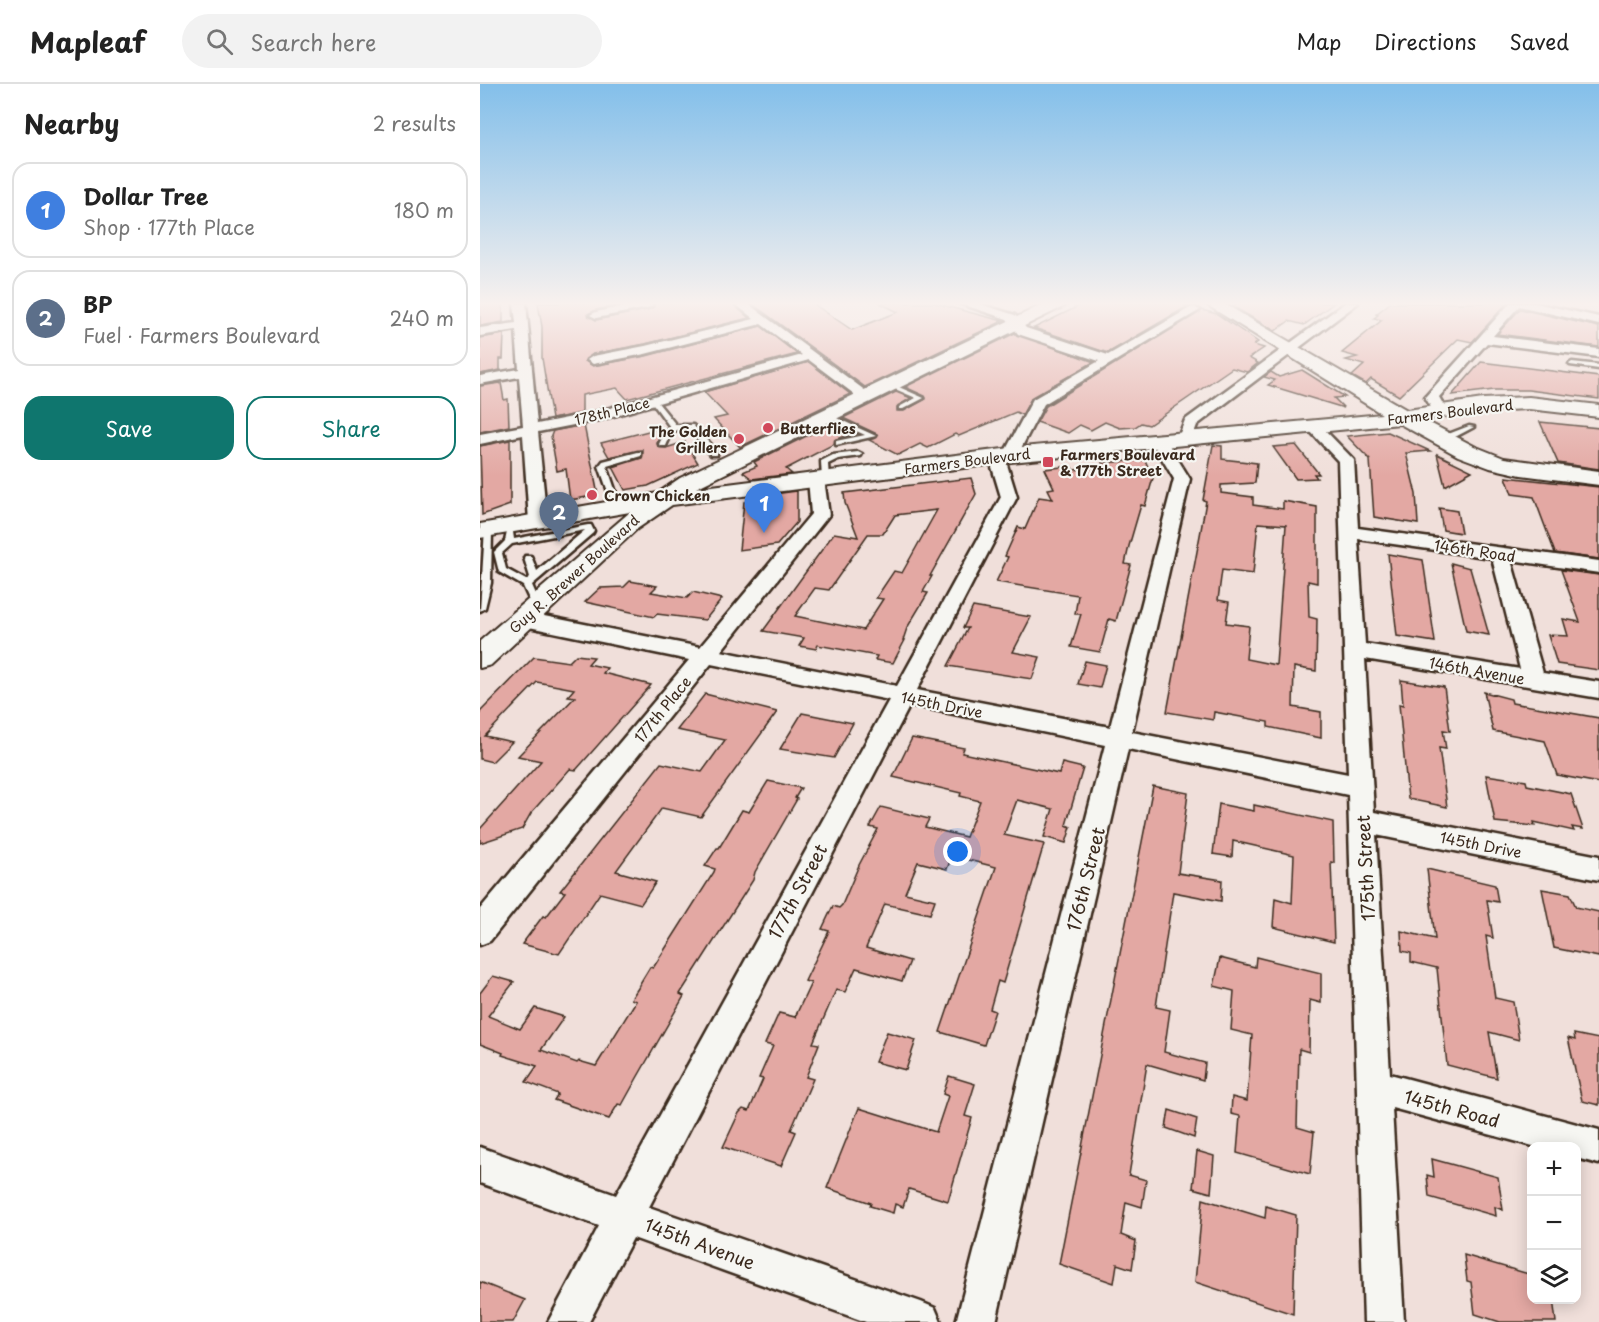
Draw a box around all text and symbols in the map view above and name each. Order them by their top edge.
search box [182,14,602,68]
text: Mapleaf [30,20,146,63]
icon: search [203,25,236,58]
text: Search here [251,25,376,58]
text: Map [1296,25,1341,57]
text: Directions [1374,25,1476,57]
text: Saved [1509,25,1569,57]
text: Nearby [24,104,119,143]
text: 2 results [373,108,456,138]
text: Dollar Tree [83,179,208,212]
text: 1 [41,195,50,225]
text: 180 m [394,195,454,225]
text: Shop · 177th Place [83,212,255,242]
text: BP [83,287,112,320]
text: 2 [38,303,53,333]
text: 240 m [389,303,454,333]
text: Fuel · Farmers Boulevard [83,320,320,350]
street label: 178th Place [572,392,652,430]
street label: Farmers Boulevard [1386,394,1515,430]
button: Save [24,396,234,460]
button: Share [246,396,456,460]
place label: Butterflies [780,418,856,439]
place label: The Golden Grillers [649,421,727,458]
marker: Butterflies [761,421,775,435]
marker: The Golden Grillers [732,432,746,446]
street label: Farmers Boulevard [903,443,1032,479]
place label: Farmers Boulevard & 177th Street [1060,444,1196,481]
marker: Farmers Boulevard & 177th Street [1041,455,1055,469]
pin: 1 [744,484,784,533]
place label: Crown Chicken [604,485,710,506]
marker: Crown Chicken [585,488,599,502]
pin: 2 [540,492,578,542]
street label: Guy R. Brewer Boulevard [504,509,644,638]
street label: 146th Road [1433,533,1517,567]
street label: 146th Avenue [1427,650,1527,690]
street label: 177th Place [628,671,696,747]
street label: 145th Drive [899,685,985,723]
street label: 175th Street [1349,814,1381,922]
street label: 176th Street [1059,824,1111,934]
street label: 145th Drive [1438,825,1524,863]
your location [943,837,972,866]
street label: 177th Street [761,839,833,943]
street label: 145th Road [1401,1082,1503,1134]
map controls [1527,1142,1581,1304]
button: + [1527,1142,1581,1196]
button: − [1527,1196,1581,1250]
street label: 145th Avenue [641,1211,759,1276]
button: layers [1527,1250,1581,1304]

